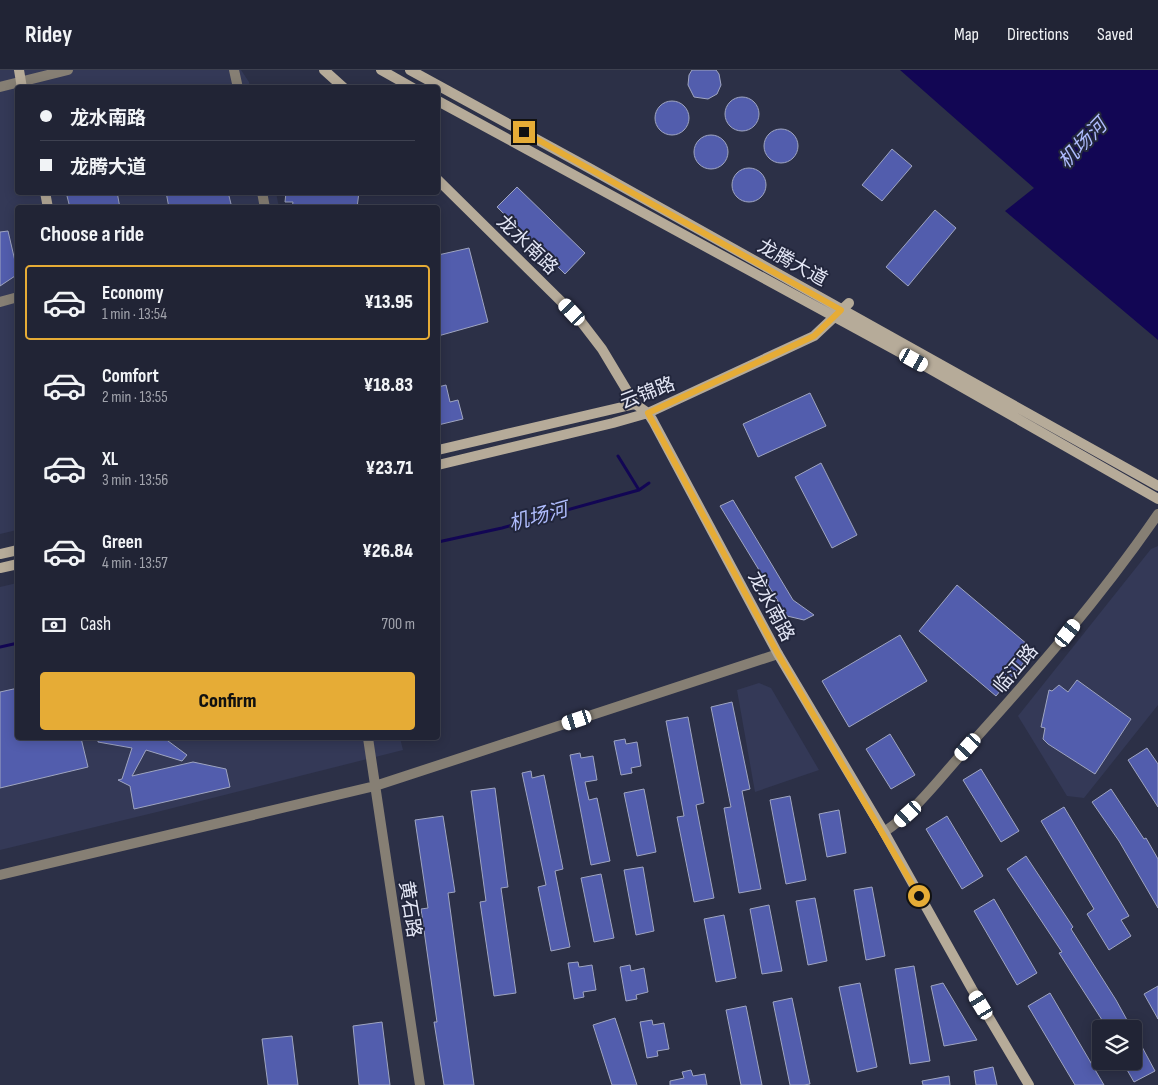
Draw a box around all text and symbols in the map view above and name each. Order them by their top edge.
text: Ridey [25,20,72,49]
text: Map [954,24,979,45]
text: Directions [1007,24,1069,45]
text: Saved [1097,24,1133,45]
text: 龙水南路 [70,107,146,130]
water label: 机场河 [1053,111,1115,174]
route end [513,121,535,143]
text: 龙腾大道 [70,156,146,179]
street label: 龙水南路 [492,210,562,280]
text: Choose a ride [40,221,144,248]
street label: 龙腾大道 [753,235,831,292]
icon: car [42,280,87,325]
text: Economy [102,282,164,305]
text: ¥13.95 [364,291,413,314]
car [556,296,587,328]
text: 1 min · 13:54 [102,305,167,324]
car [897,346,930,374]
icon: car [42,363,87,408]
text: Comfort [102,365,159,388]
street label: 云锦路 [617,372,678,414]
text: ¥18.83 [363,374,413,397]
text: 2 min · 13:55 [102,388,168,407]
icon: car [42,446,87,491]
text: XL [102,448,118,471]
text: ¥23.71 [366,457,413,480]
text: 3 min · 13:56 [102,471,168,490]
water label: 机场河 [506,497,574,536]
icon: car [42,529,87,574]
text: Green [102,531,142,554]
text: ¥26.84 [362,540,413,563]
text: 4 min · 13:57 [102,554,168,573]
street label: 龙水南路 [743,568,799,646]
icon: cash [40,611,68,639]
text: Cash [80,613,111,636]
text: 700 m [382,615,415,634]
car [1052,617,1083,649]
street label: 临江路 [989,640,1043,698]
button: Confirm [40,672,415,730]
car [560,708,593,732]
car [952,731,983,763]
car [891,798,924,830]
street label: 黄石路 [394,879,425,939]
route start [908,885,930,907]
car [966,988,995,1022]
map controls [1092,1020,1142,1070]
button: layers [1092,1020,1142,1070]

